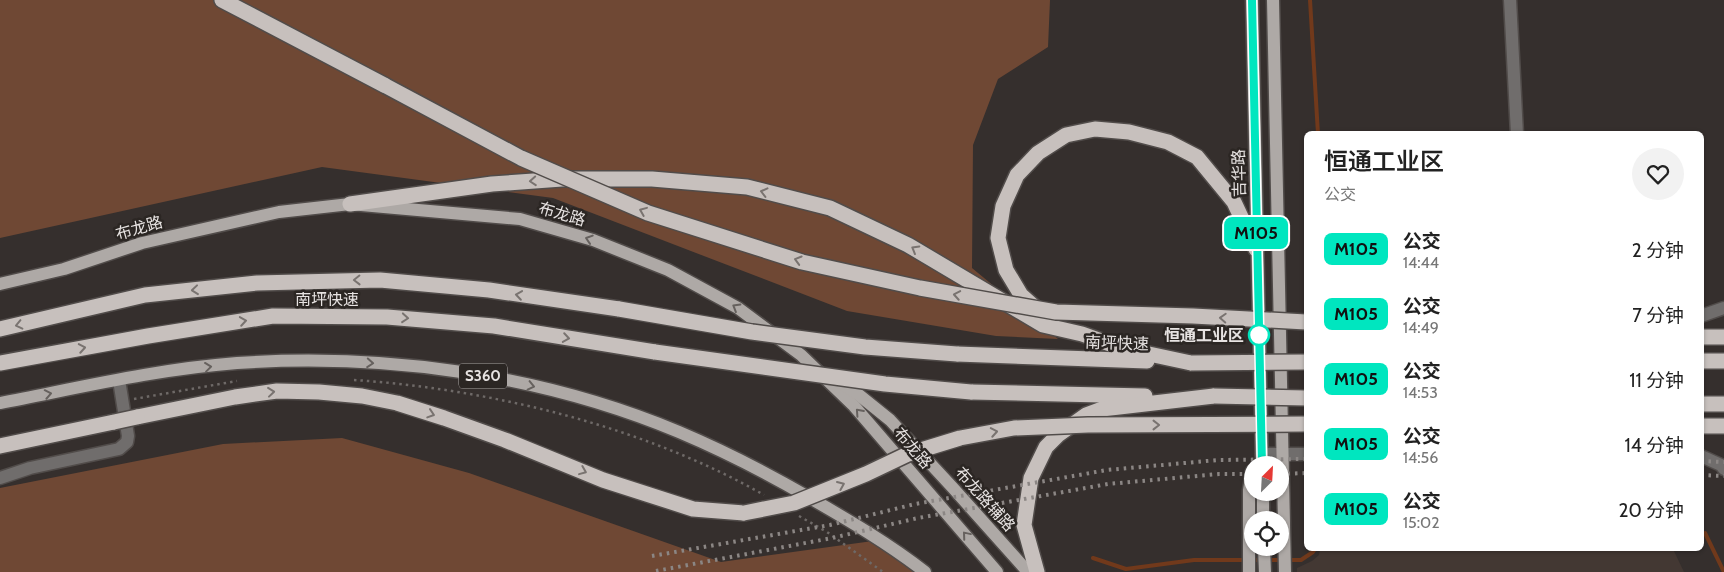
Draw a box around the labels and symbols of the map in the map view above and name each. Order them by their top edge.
street label: 吉华路 [1229,149,1249,197]
one-way arrow [528,175,536,186]
one-way arrow [760,187,769,198]
street label: 布龙路 [536,198,588,230]
one-way arrow [639,207,648,217]
street label: 布龙路 [113,212,165,244]
line badge: M105 [1221,217,1291,249]
one-way arrow [585,235,593,245]
one-way arrow [912,246,921,256]
one-way arrow [794,256,803,266]
one-way arrow [353,275,361,286]
one-way arrow [191,284,199,295]
street label: 南坪快速 [295,290,359,309]
one-way arrow [514,290,522,301]
one-way arrow [952,290,961,300]
one-way arrow [732,304,741,314]
one-way arrow [1218,312,1226,323]
one-way arrow [401,313,409,324]
one-way arrow [239,316,247,327]
one-way arrow [14,319,23,329]
marker: 恒通工业区 [1248,324,1270,346]
place label: 恒通工业区 [1164,326,1244,345]
one-way arrow [562,332,570,342]
street label: 南坪快速 [1085,332,1149,354]
one-way arrow [78,343,87,353]
one-way arrow [367,358,375,369]
one-way arrow [204,362,212,373]
road number: S360 [459,364,507,388]
one-way arrow [527,380,535,390]
one-way arrow [267,387,275,398]
one-way arrow [44,389,52,399]
one-way arrow [426,408,435,418]
one-way arrow [856,409,865,418]
one-way arrow [1152,420,1160,430]
street label: 布龙路 [890,424,936,472]
one-way arrow [989,427,998,437]
north arrow [1244,456,1289,501]
street label: 布龙路辅路 [951,463,1019,535]
one-way arrow [578,465,587,476]
one-way arrow [836,480,845,491]
one-way arrow [963,532,971,541]

